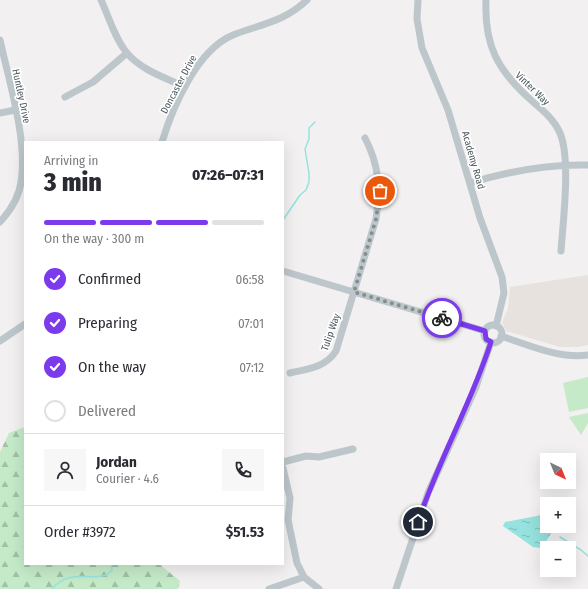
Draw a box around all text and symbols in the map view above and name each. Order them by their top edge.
street label: Doncaster Drive [158,53,199,116]
street label: Huntley Drive [9,68,33,125]
street label: Vinter Way [513,69,552,108]
street label: Academy Road [459,130,487,191]
text: Arriving in [44,153,98,168]
text: 07:26–07:31 [192,166,264,184]
text: 3 min [44,167,102,198]
pin [363,174,397,208]
icon: bag [369,180,391,202]
text: On the way · 300 m [44,231,144,246]
icon: check [44,268,66,290]
text: Confirmed [78,270,141,288]
text: 06:58 [236,272,264,287]
courier [422,298,462,338]
icon: bike [431,307,453,329]
icon: check [44,312,66,334]
street label: Tulip Way [319,312,343,353]
text: Preparing [78,314,137,332]
text: 07:01 [238,316,264,331]
icon: check [44,356,66,378]
text: On the way [78,358,146,376]
text: 07:12 [239,360,264,375]
text: Delivered [78,402,136,420]
button: person [44,449,86,491]
button: phone [222,449,264,491]
text: Jordan [96,453,137,471]
north arrow [540,453,576,489]
map controls [540,453,576,577]
text: Courier · 4.6 [96,471,159,486]
button: + [540,497,576,533]
pin [401,505,435,539]
icon: home [407,511,429,533]
text: Order #3972 [44,523,116,541]
text: $51.53 [226,523,264,541]
button: − [540,541,576,577]

